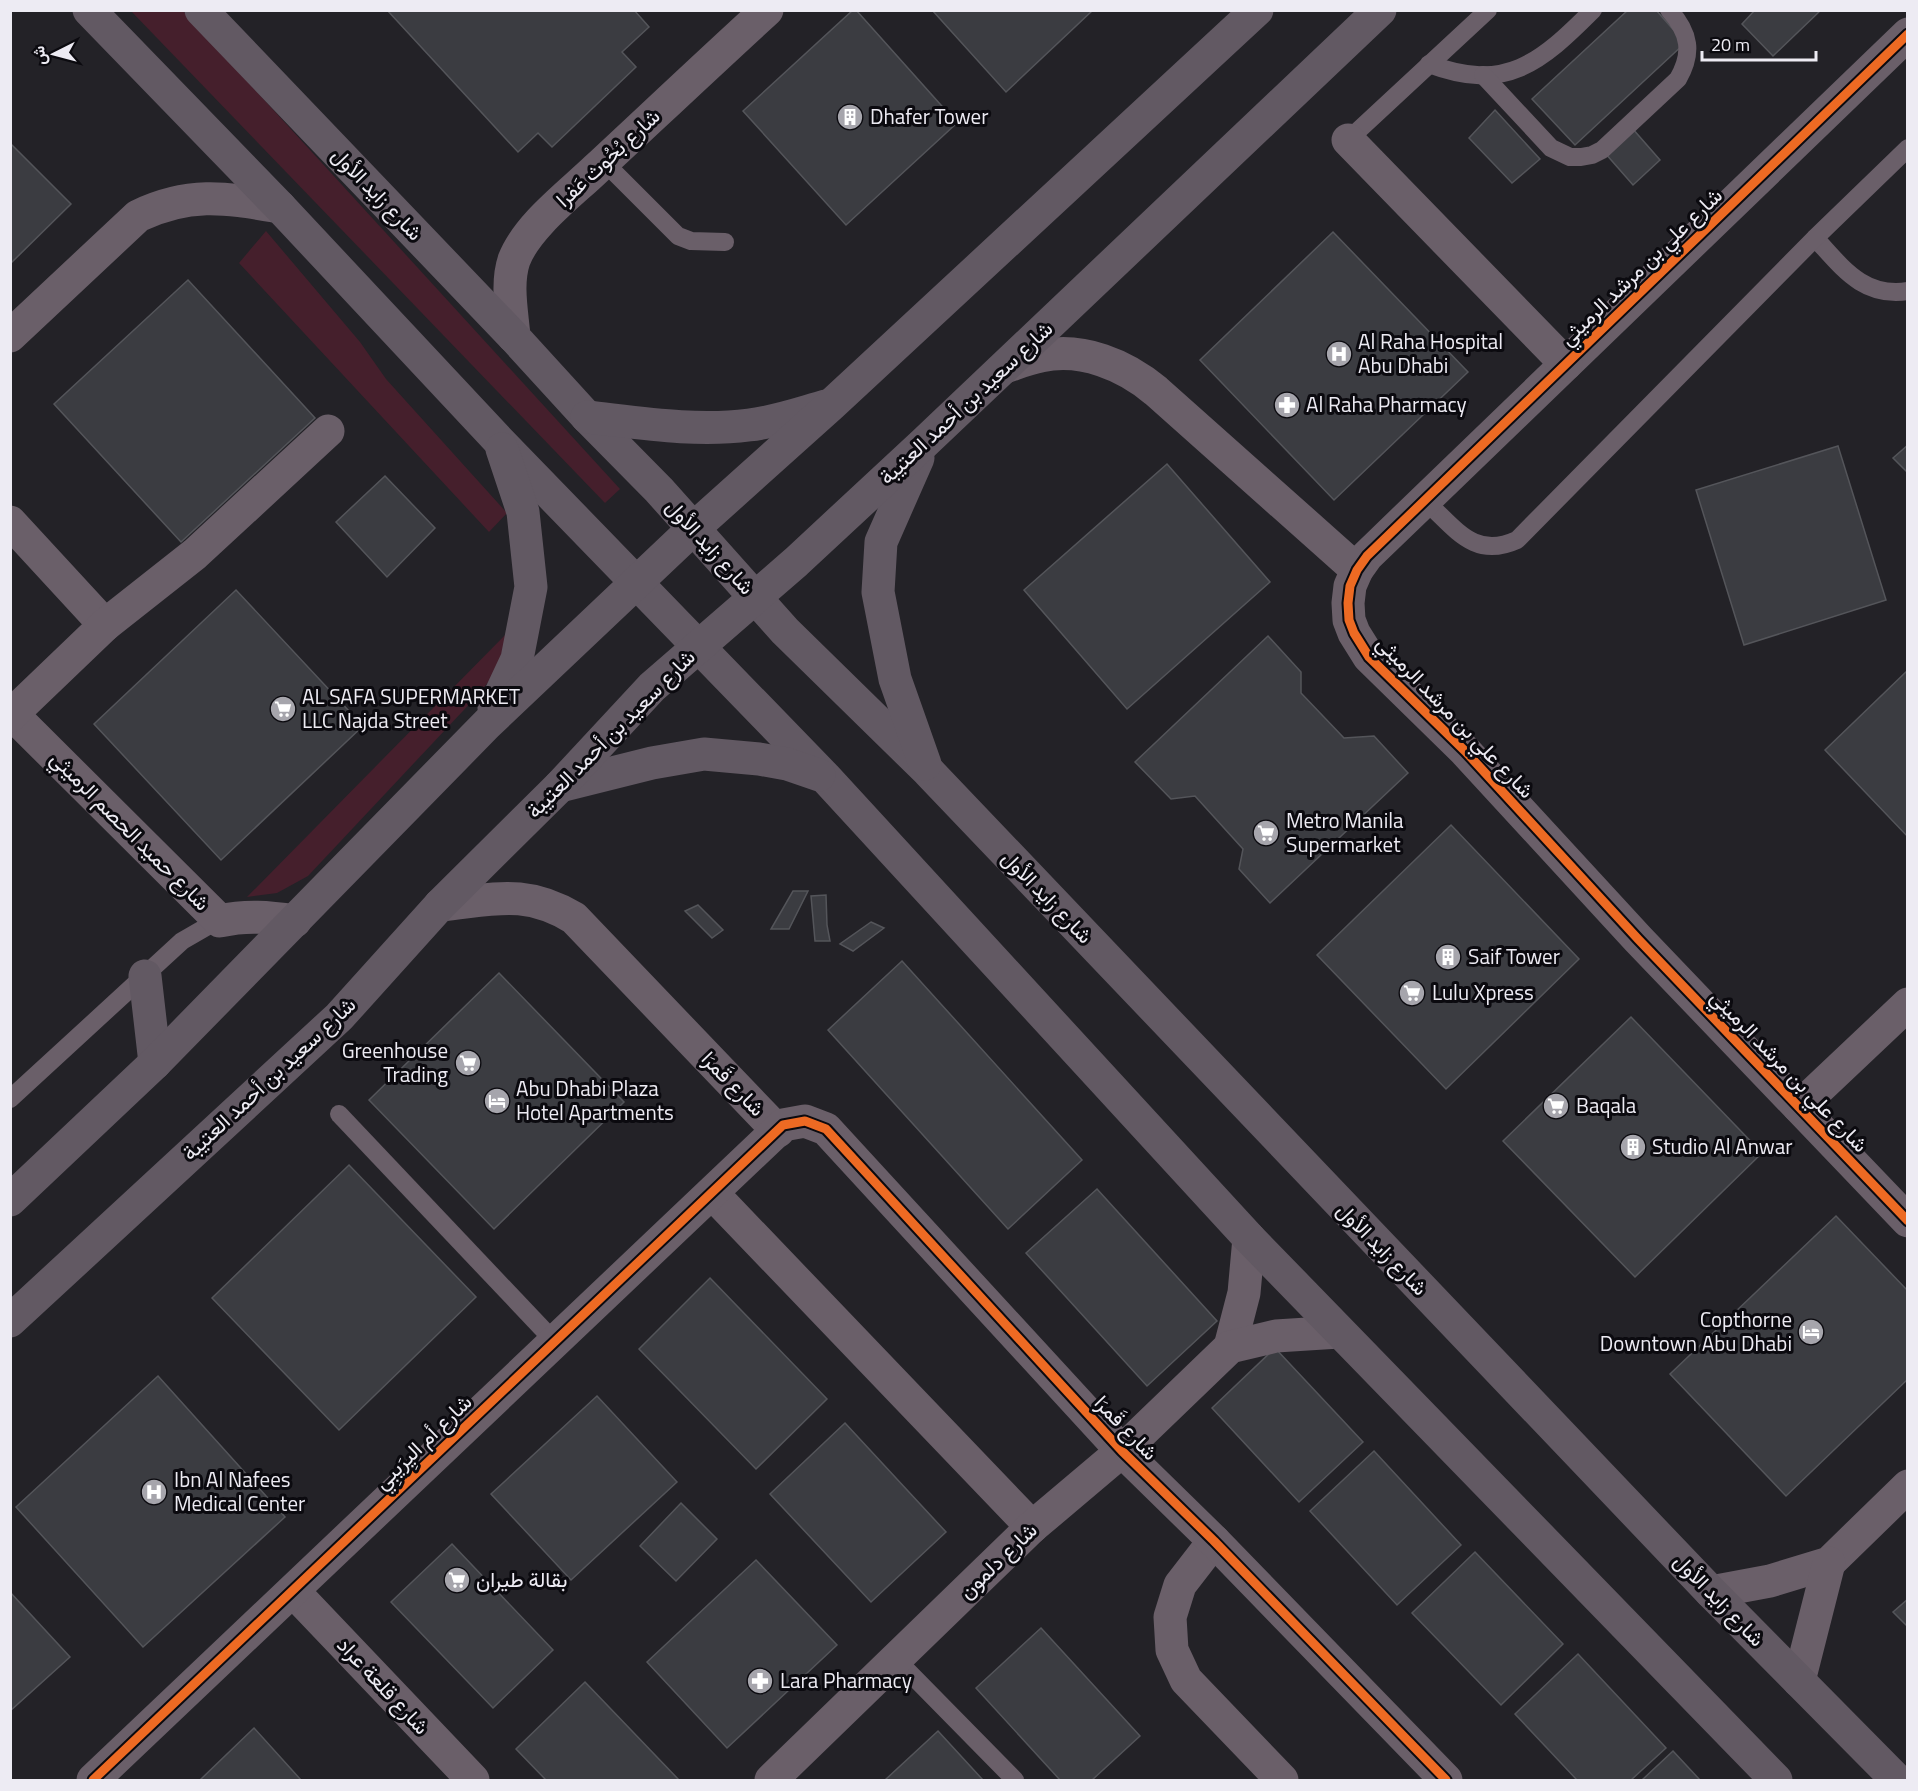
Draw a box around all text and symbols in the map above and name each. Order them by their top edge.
north arrow [24,24,84,84]
scale bar [1702,24,1816,62]
text: 20 m [1711,31,1750,58]
text: ش [26,45,52,66]
street label: شارع بُحُوث عَفرا [548,100,667,214]
place label: Dhafer Tower [870,100,988,132]
building icon: Dhafer Tower [835,102,865,132]
street label: شارع زايد الأول [325,139,431,247]
street label: شارع علي بن مرشد الرميثي [1551,180,1731,354]
street label: شارع سعيد بن أحمد العتيبة [871,313,1060,492]
place label: Al Raha Hospital Abu Dhabi [1358,325,1503,381]
hospital icon: Al Raha Hospital Abu Dhabi [1324,339,1354,369]
place label: Al Raha Pharmacy [1306,388,1467,420]
pharmacy icon: Al Raha Pharmacy [1272,390,1302,420]
street label: شارع زايد الأول [659,491,763,601]
street label: شارع علي بن مرشد الرميثي [1368,627,1542,807]
street label: شارع سعيد بن أحمد العتيبة [518,641,702,825]
place label: AL SAFA SUPERMARKET LLC Najda Street [302,680,520,736]
supermarket icon: AL SAFA SUPERMARKET LLC Najda Street [268,694,298,724]
street label: شارع حميد الحصم الرميثي [42,743,218,919]
place label: Metro Manila Supermarket [1286,804,1404,860]
supermarket icon: Metro Manila Supermarket [1251,818,1281,848]
street label: شارع زايد الأول [995,842,1101,950]
place label: Saif Tower [1468,940,1560,972]
building icon: Saif Tower [1433,942,1463,972]
place label: Lulu Xpress [1432,976,1534,1008]
supermarket icon: Lulu Xpress [1397,978,1427,1008]
street label: شارع علي بن مرشد الرميثي [1702,981,1876,1161]
street label: شارع سعيد بن أحمد العتيبة [174,989,363,1168]
place label: Greenhouse Trading [342,1034,448,1090]
street label: شارع قَمرَا [694,1043,773,1123]
supermarket icon: Greenhouse Trading [453,1048,483,1078]
place label: Abu Dhabi Plaza Hotel Apartments [516,1072,674,1128]
hotel icon: Abu Dhabi Plaza Hotel Apartments [482,1086,512,1116]
place label: Baqala [1576,1089,1637,1121]
supermarket icon: Baqala [1541,1091,1571,1121]
place label: Studio Al Anwar [1652,1130,1793,1162]
building icon: Studio Al Anwar [1618,1132,1648,1162]
street label: شارع زايد الأول [1330,1194,1436,1302]
place label: Copthorne Downtown Abu Dhabi [1600,1303,1792,1359]
hotel icon: Copthorne Downtown Abu Dhabi [1796,1317,1826,1347]
street label: شارع أم اليِرَيبِي [366,1386,480,1498]
street label: شارع قَمرَا [1087,1387,1166,1467]
place label: Ibn Al Nafees Medical Center [174,1463,305,1519]
hospital icon: Ibn Al Nafees Medical Center [139,1477,169,1507]
street label: شارع دلمون [951,1515,1044,1606]
street label: شارع زايد الأول [1667,1545,1773,1653]
place label: بقالة طيران [476,1563,567,1595]
supermarket icon: بقالة طيران [442,1565,472,1595]
street label: شارع قلعة عراد [330,1629,437,1741]
place label: Lara Pharmacy [780,1664,912,1696]
pharmacy icon: Lara Pharmacy [745,1666,775,1696]

